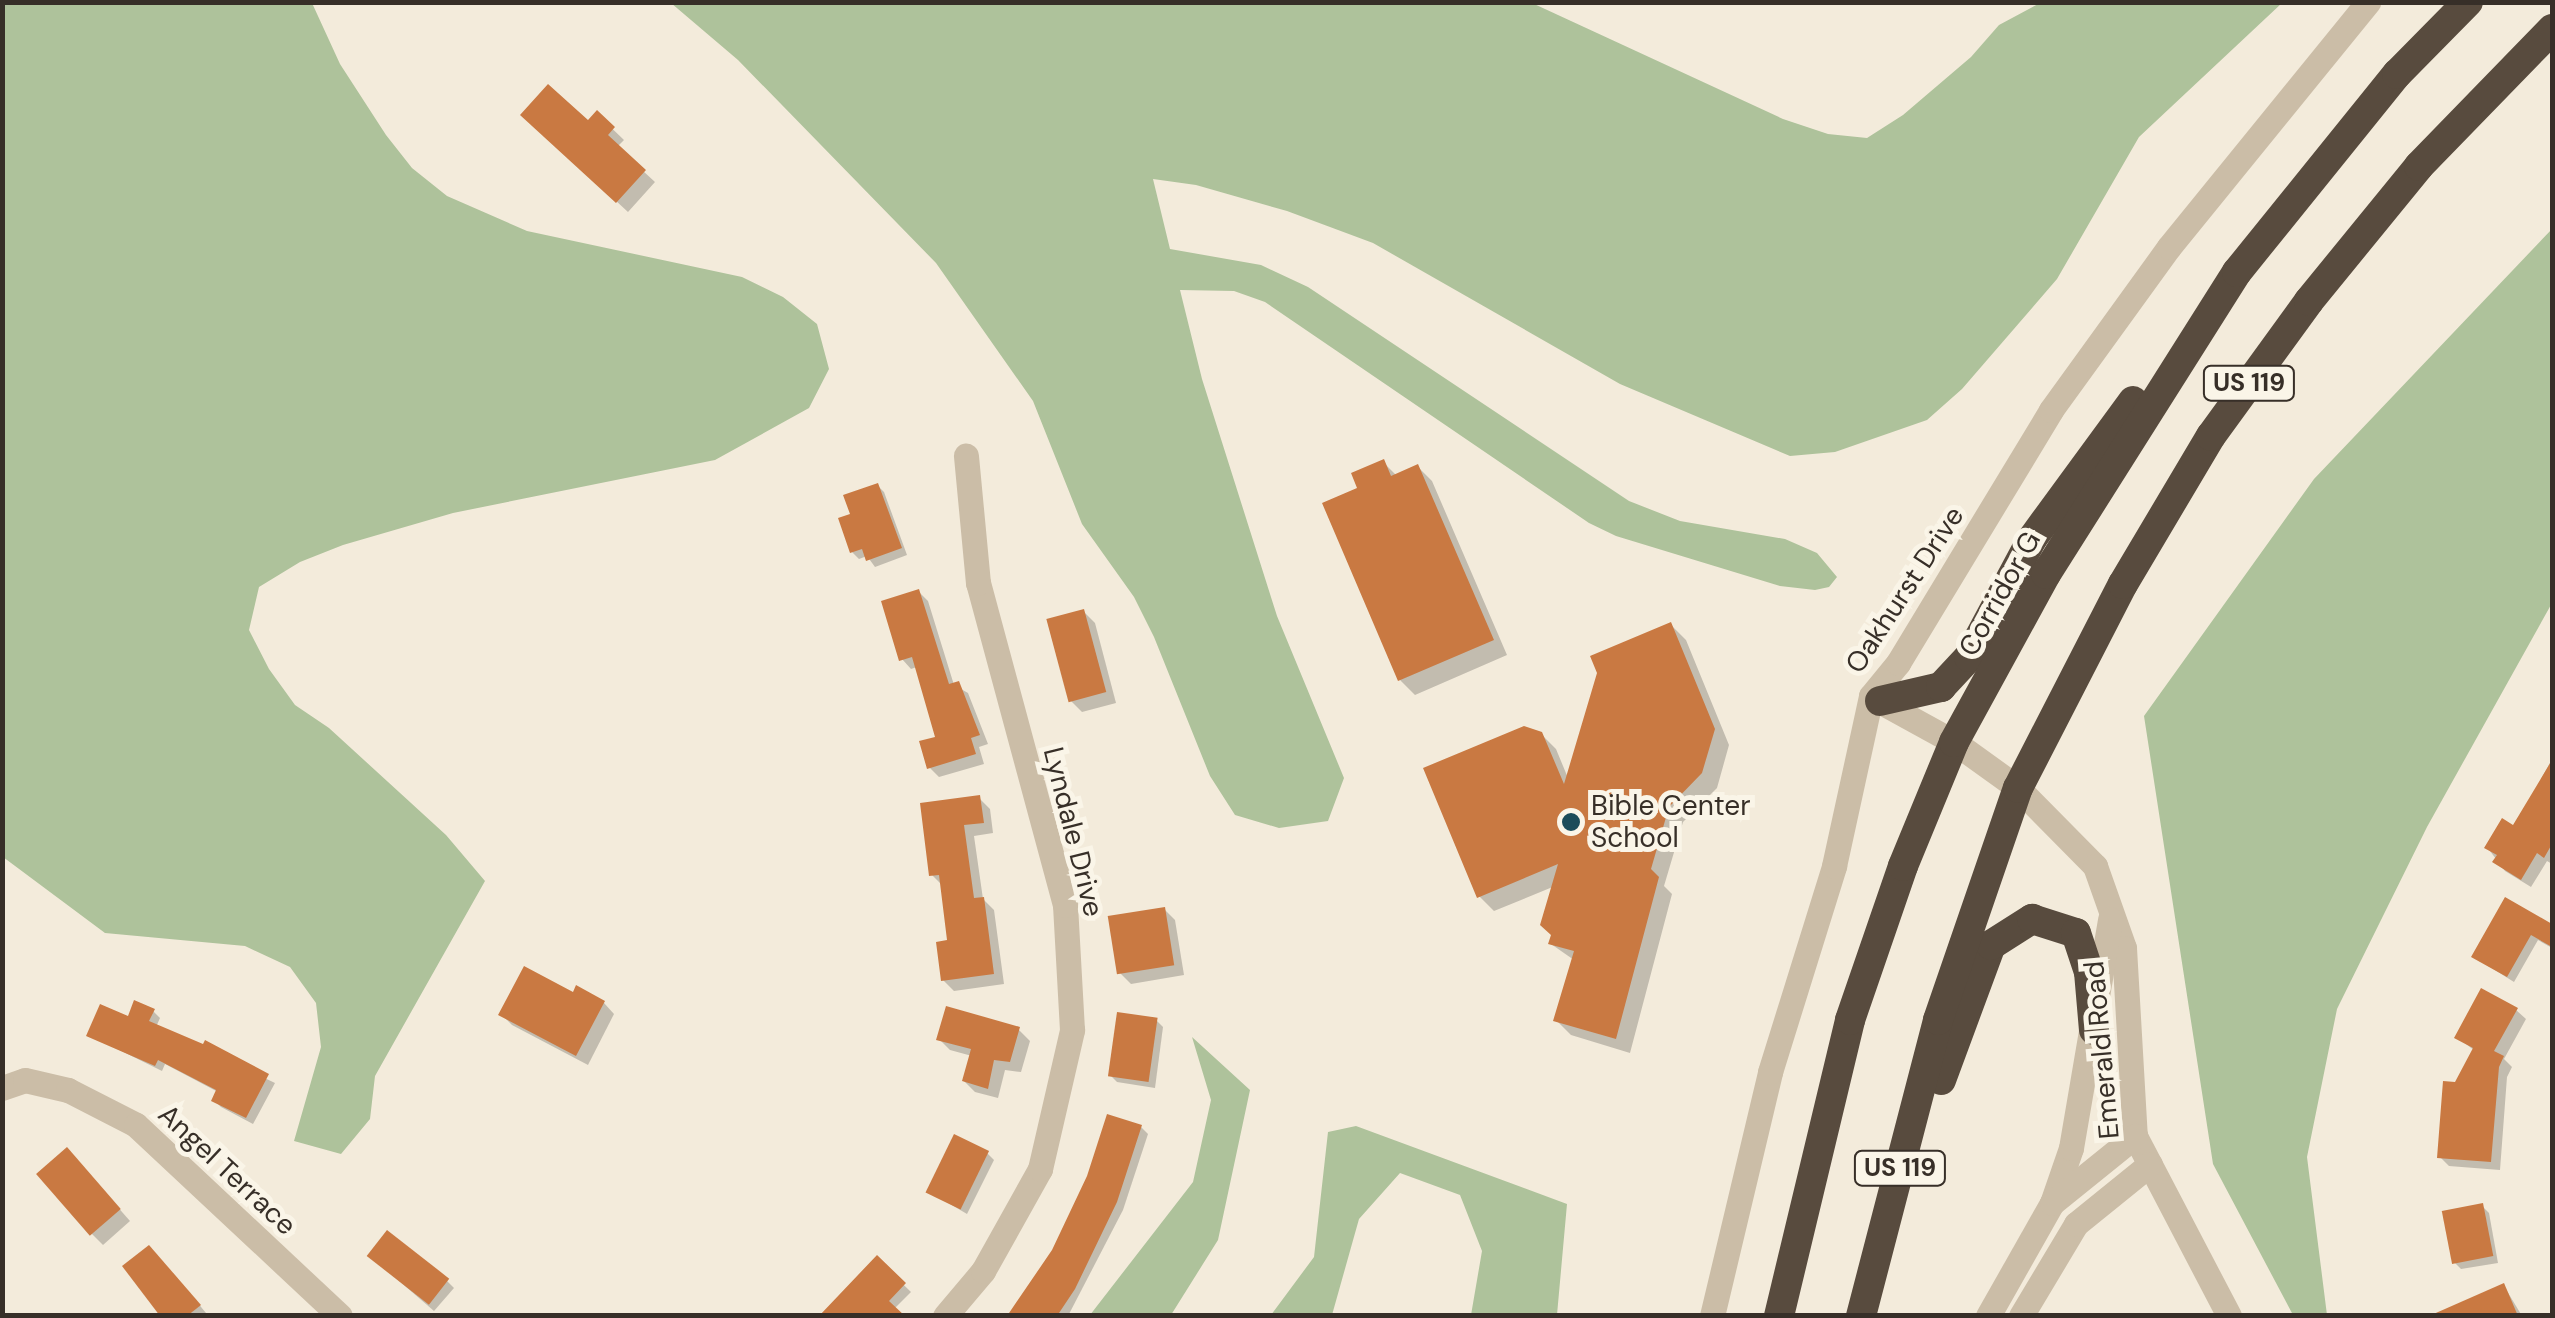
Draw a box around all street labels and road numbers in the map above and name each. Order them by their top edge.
road number: US 119 [2202,363,2296,403]
street label: Oakhurst Drive [1839,500,1971,680]
street label: Corridor G [1952,526,2048,662]
street label: Lyndale Drive [1036,744,1110,920]
street label: Emerald Road [2077,960,2127,1140]
street label: Angel Terrace [151,1098,303,1242]
road number: US 119 [1852,1148,1948,1188]

